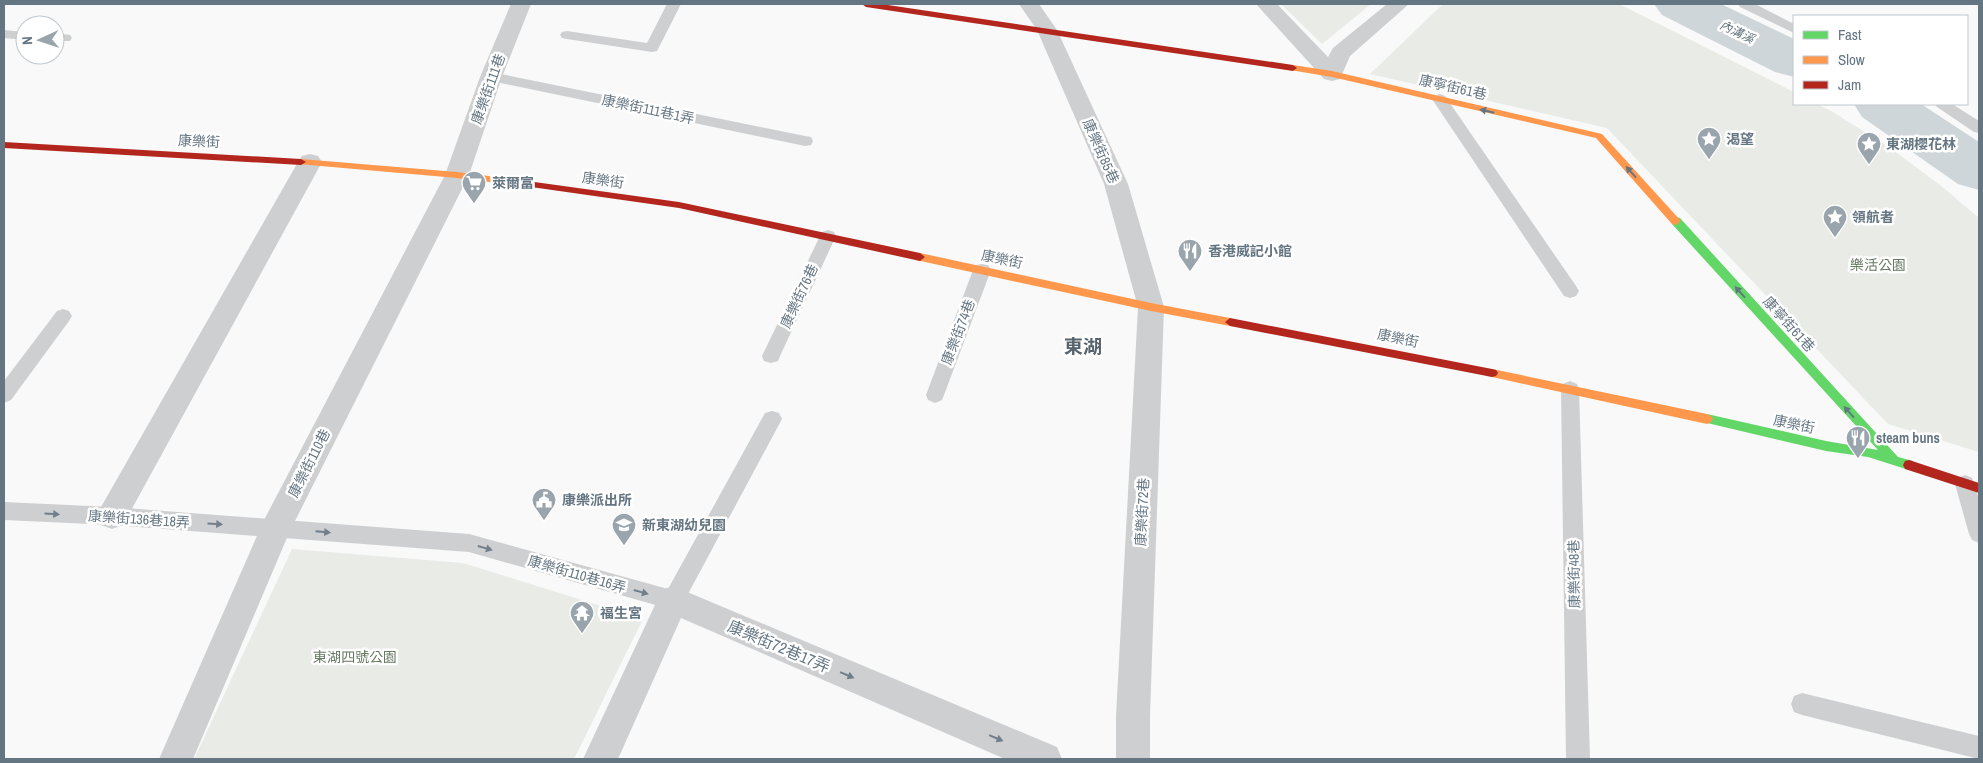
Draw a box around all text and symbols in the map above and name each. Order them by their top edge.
north arrow [15,15,65,65]
legend [1793,15,1968,105]
water label: 內溝溪 [1717,17,1758,48]
text: Fast [1838,24,1862,45]
text: N [18,36,36,45]
text: Slow [1838,49,1865,70]
street label: 康樂街111巷 [467,51,509,127]
street label: 康寧街61巷 [1417,70,1489,104]
text: Jam [1838,74,1861,95]
street label: 康樂街111巷1弄 [600,90,696,128]
one-way arrow [1480,107,1495,115]
street label: 康樂街85巷 [1079,116,1123,186]
place icon: 渴望 [1696,126,1722,160]
place label: 渴望 [1726,130,1754,148]
street label: 康樂街 [178,131,220,151]
place icon: 東湖櫻花林 [1856,131,1882,165]
place label: 東湖櫻花林 [1886,135,1956,153]
one-way arrow [1625,166,1637,178]
street label: 康樂街 [581,168,625,192]
supermarket icon: 萊爾富 [461,170,487,204]
place label: 萊爾富 [492,174,534,192]
place icon: 領航者 [1822,204,1848,238]
place label: 領航者 [1852,208,1894,226]
restaurant icon: 香港威記小館 [1177,238,1203,272]
place label: 香港威記小館 [1208,242,1292,260]
street label: 康樂街 [980,246,1024,272]
park label: 樂活公園 [1850,256,1906,274]
street label: 康樂街76巷 [776,261,822,331]
one-way arrow [1734,287,1746,299]
street label: 康寧街61巷 [1759,292,1819,356]
street label: 康樂街74巷 [937,297,979,367]
street label: 康樂街 [1376,325,1420,351]
district label: 東湖 [1064,333,1102,359]
one-way arrow [1844,406,1855,419]
street label: 康樂街 [1772,411,1816,437]
restaurant icon: steam buns [1845,425,1871,459]
street label: 康樂街110巷 [284,426,334,500]
place label: steam buns [1876,429,1940,447]
street label: 康樂街72巷 [1131,477,1153,547]
public building icon: 康樂派出所 [531,487,557,521]
place label: 康樂派出所 [562,491,632,509]
street label: 康樂街136巷18弄 [88,506,190,532]
one-way arrow [45,510,61,518]
school or university icon: 新東湖幼兒園 [611,512,637,546]
place label: 新東湖幼兒園 [642,516,726,534]
one-way arrow [207,521,223,529]
one-way arrow [316,529,332,537]
street label: 康樂街48巷 [1564,539,1584,609]
one-way arrow [478,544,493,552]
street label: 康樂街110巷16弄 [526,551,628,597]
one-way arrow [634,588,649,596]
temple icon: 福生宮 [569,600,595,634]
place label: 福生宮 [600,604,642,622]
street label: 康樂街72巷17弄 [724,615,834,677]
park label: 東湖四號公園 [313,648,397,666]
one-way arrow [840,671,854,679]
one-way arrow [989,735,1004,743]

